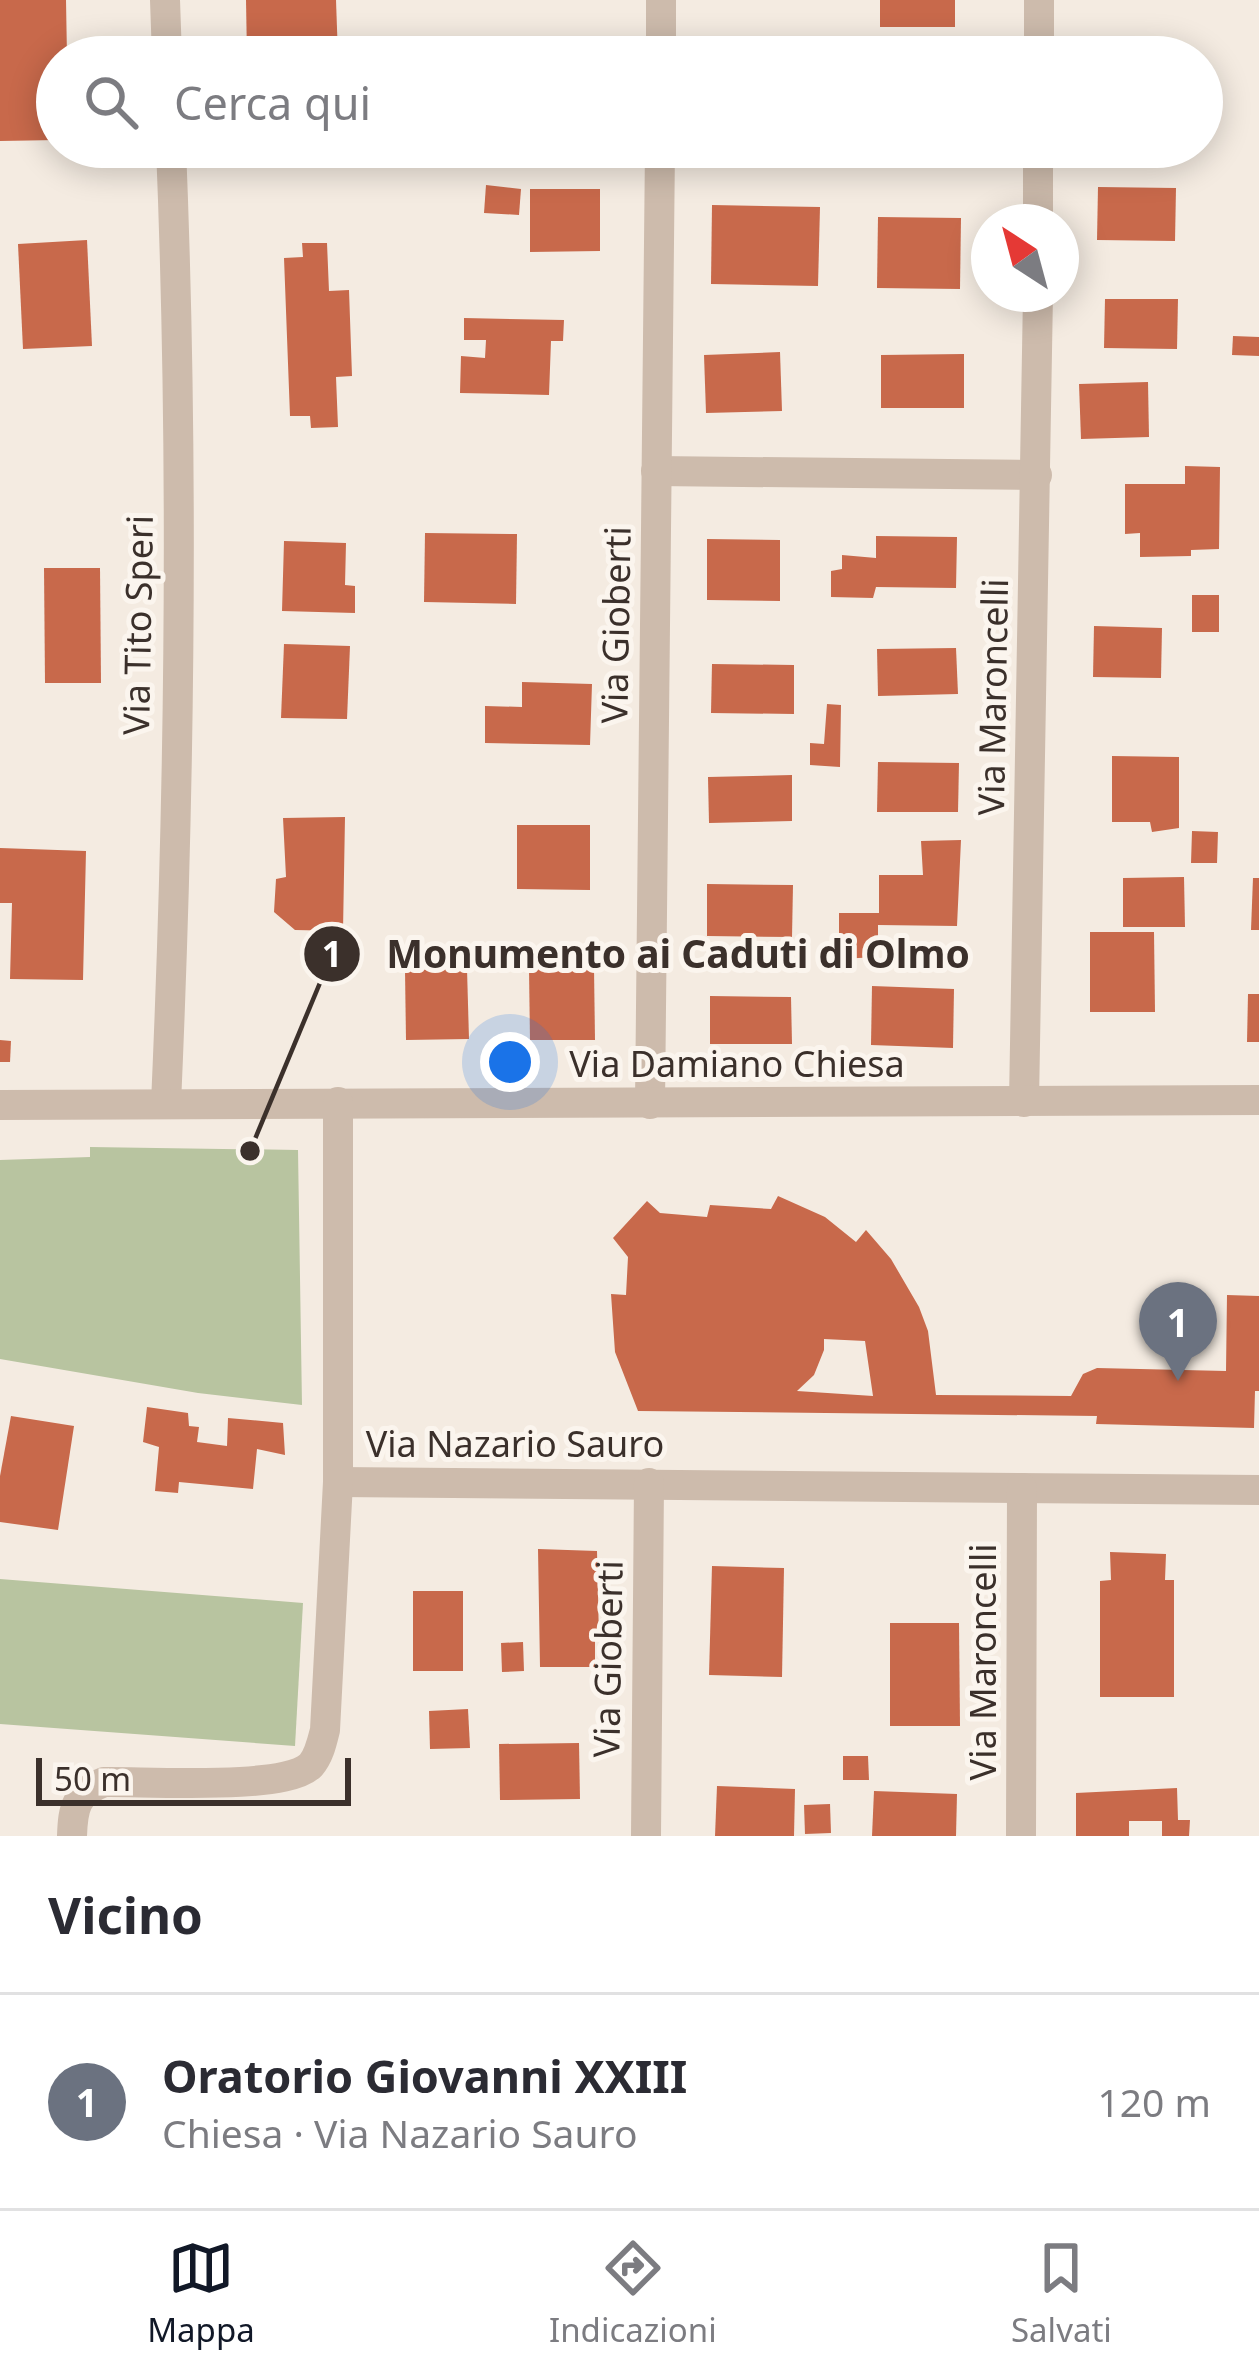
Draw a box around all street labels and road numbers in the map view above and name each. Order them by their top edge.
street label: Via Tito Speri [111,514,164,736]
street label: Via Gioberti [589,526,642,724]
street label: Via Maroncelli [966,578,1019,816]
street label: Via Damiano Chiesa [569,1039,905,1088]
street label: Via Nazario Sauro [366,1419,664,1468]
street label: Via Maroncelli [958,1544,1007,1780]
street label: Via Gioberti [581,1560,634,1758]

